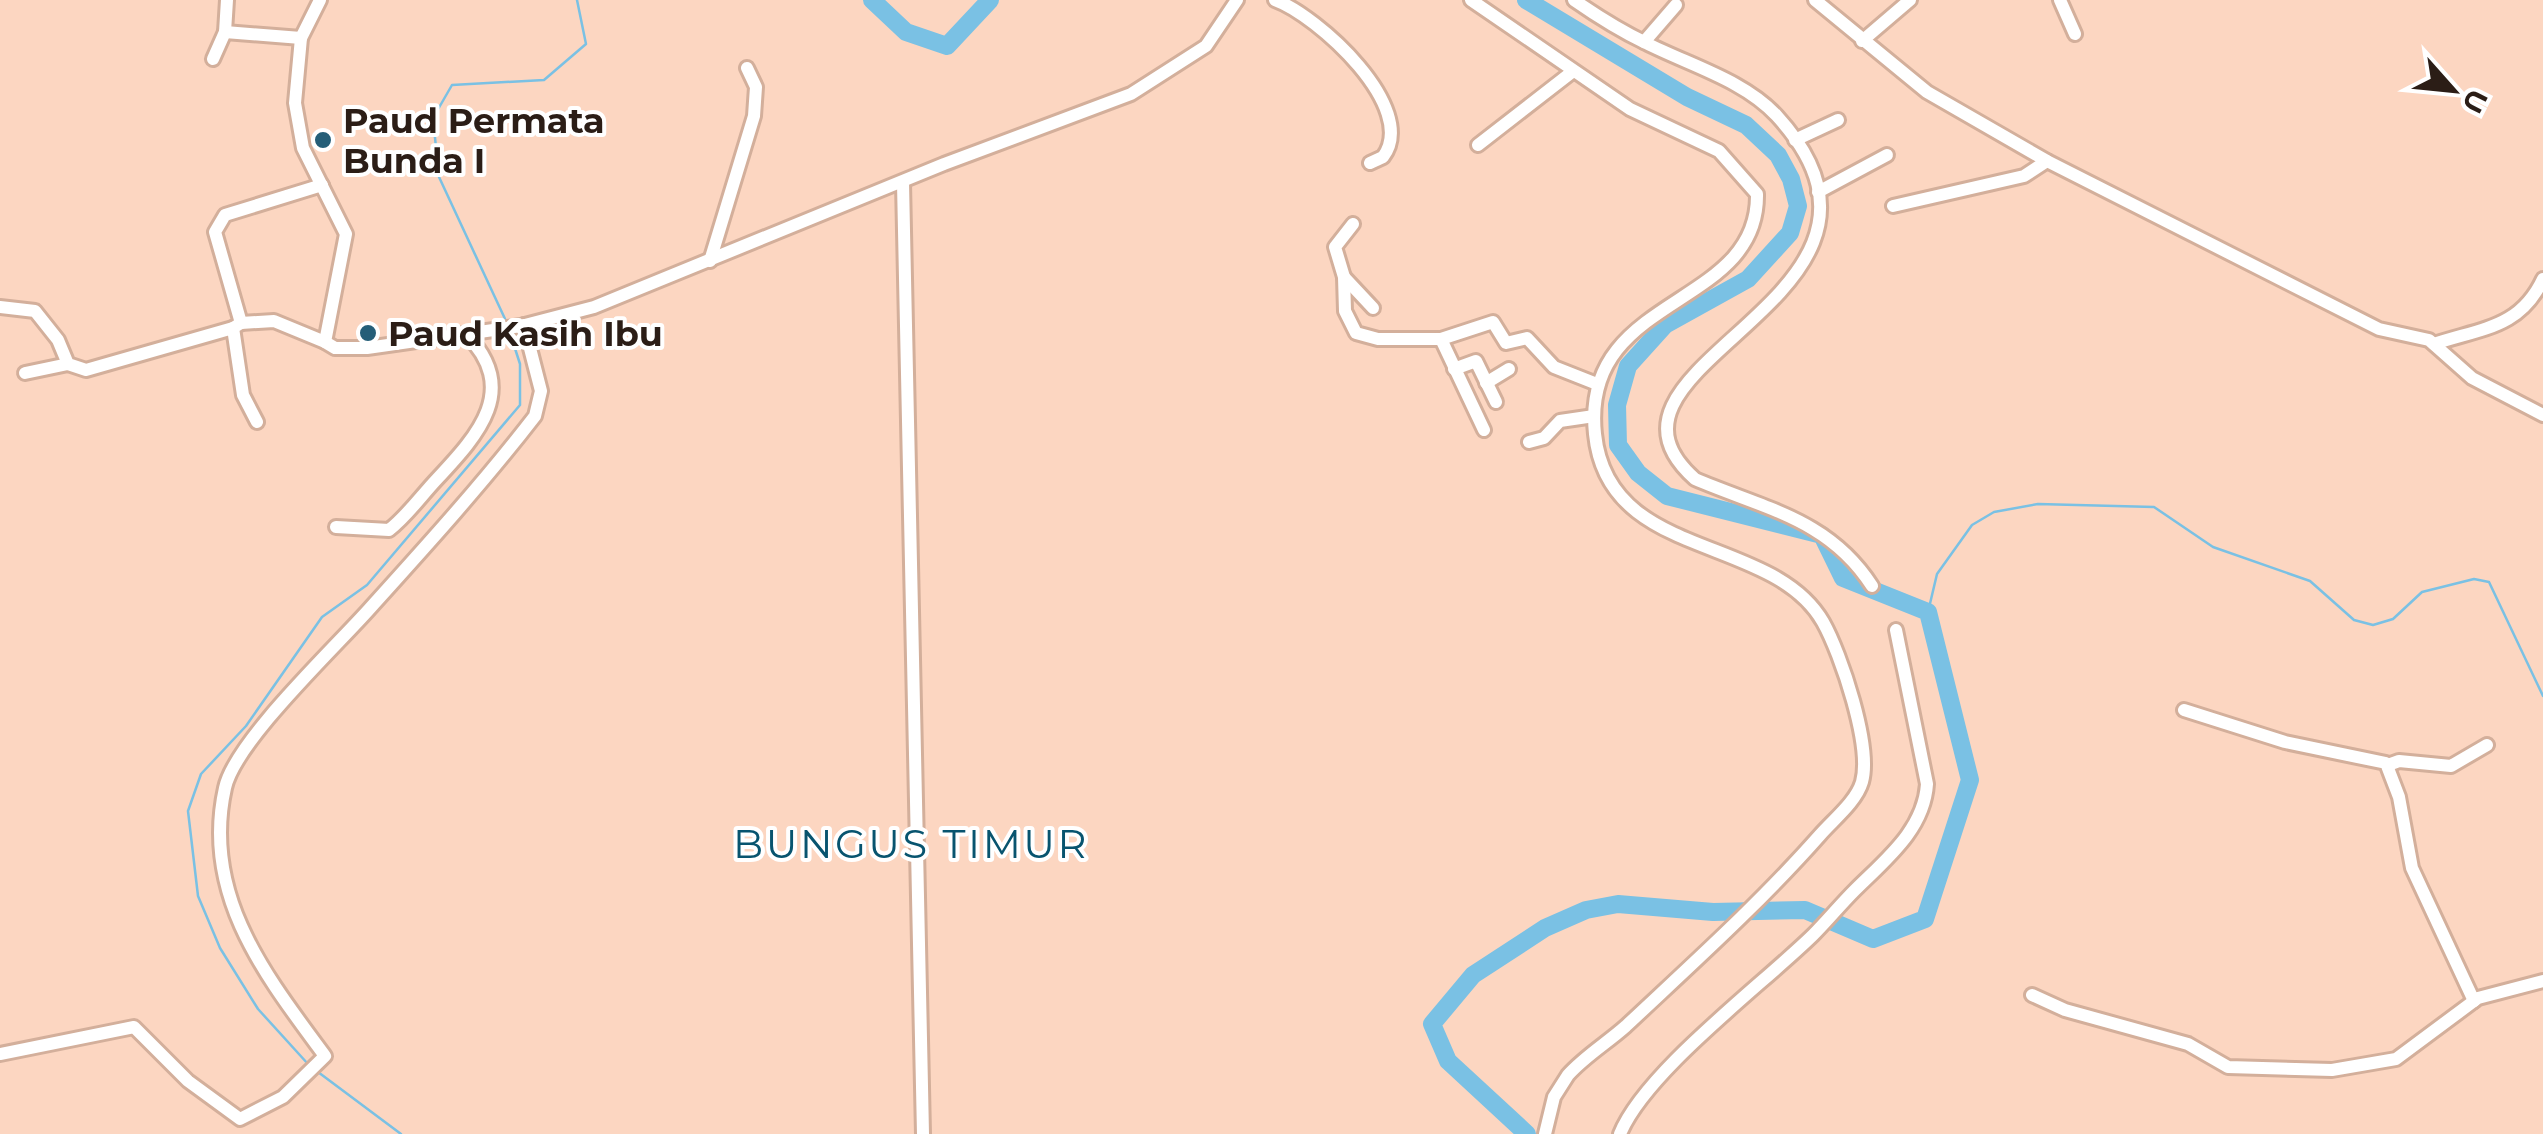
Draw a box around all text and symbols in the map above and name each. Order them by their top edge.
north arrow [2403,40,2503,140]
text: U [2455,84,2495,119]
place label: Paud Permata Bunda I [343,99,605,182]
marker: Paud Permata Bunda I [312,129,334,151]
place label: Paud Kasih Ibu [388,312,663,355]
marker: Paud Kasih Ibu [357,322,379,344]
district label: BUNGUS TIMUR [733,819,1089,868]

